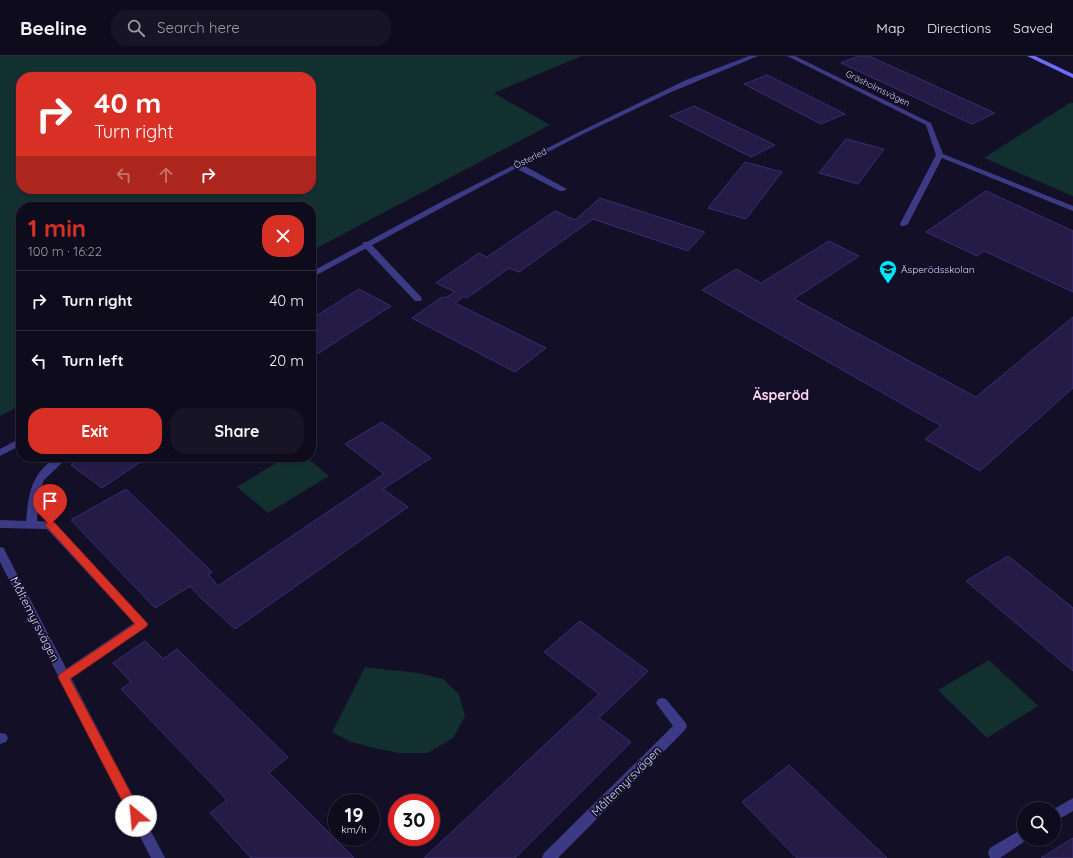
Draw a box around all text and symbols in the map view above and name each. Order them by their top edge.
search box [111,10,391,46]
text: Beeline [20,16,87,40]
icon: search [125,17,147,39]
text: Search here [157,18,240,37]
text: Map [876,19,905,37]
text: Directions [927,19,991,37]
text: Saved [1013,19,1053,37]
street label: Gräsholmsvägen [844,68,912,108]
text: 40 m [94,85,161,120]
icon: right [28,88,80,140]
text: Turn right [94,120,174,143]
street label: Österled [512,145,548,171]
icon: left [113,164,135,186]
icon: ahead [155,164,177,186]
icon: right [197,164,219,186]
text: 1 min [28,213,86,243]
button: close [262,215,304,257]
text: 100 m · 16:22 [28,243,102,259]
school or university icon: Äsperödsskolan [878,259,898,284]
place label: Äsperödsskolan [901,263,975,276]
icon: right [28,290,50,312]
text: Turn right [62,291,133,310]
text: 40 m [269,291,304,310]
icon: left [28,350,50,372]
text: Turn left [62,351,124,370]
text: 20 m [269,351,304,370]
district label: Äsperöd [753,386,809,404]
button: Exit [28,408,162,454]
button: Share [170,408,304,454]
pin [33,484,67,525]
icon: arrive [39,490,61,512]
street label: Måltemyrsvägen [7,574,63,664]
street label: Måltemyrsvägen [588,743,664,819]
speed limit sign: 30 [388,794,440,846]
position arrow [115,795,157,837]
text: 19 [344,802,364,827]
map controls [1017,802,1061,846]
button: search [1017,802,1061,846]
text: km/h [341,823,367,836]

